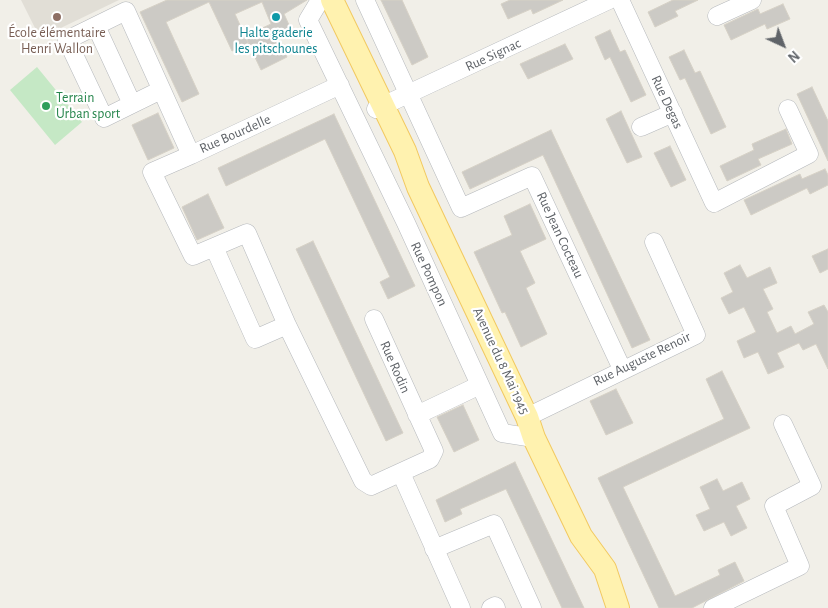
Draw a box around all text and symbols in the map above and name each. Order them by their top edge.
marker: École élémentaire Henri Wallon [51,11,63,23]
marker: Halte gaderie les pitschounes [270,11,282,23]
north arrow [758,20,808,70]
place label: École élémentaire Henri Wallon [8,25,106,58]
place label: Halte gaderie les pitschounes [235,25,317,58]
street label: Rue Signac [463,35,523,75]
text: N [785,48,802,64]
street label: Rue Degas [647,73,687,131]
place label: Terrain Urban sport [56,90,120,122]
marker: Terrain Urban sport [40,100,52,112]
street label: Rue Bourdelle [197,111,273,157]
street label: Rue Jean Cocteau [533,189,587,281]
street label: Rue Pompon [407,239,451,309]
street label: Avenue du 8 Mai 1945 [469,305,533,417]
street label: Rue Auguste Renoir [591,328,693,390]
street label: Rue Rodin [376,338,414,396]

